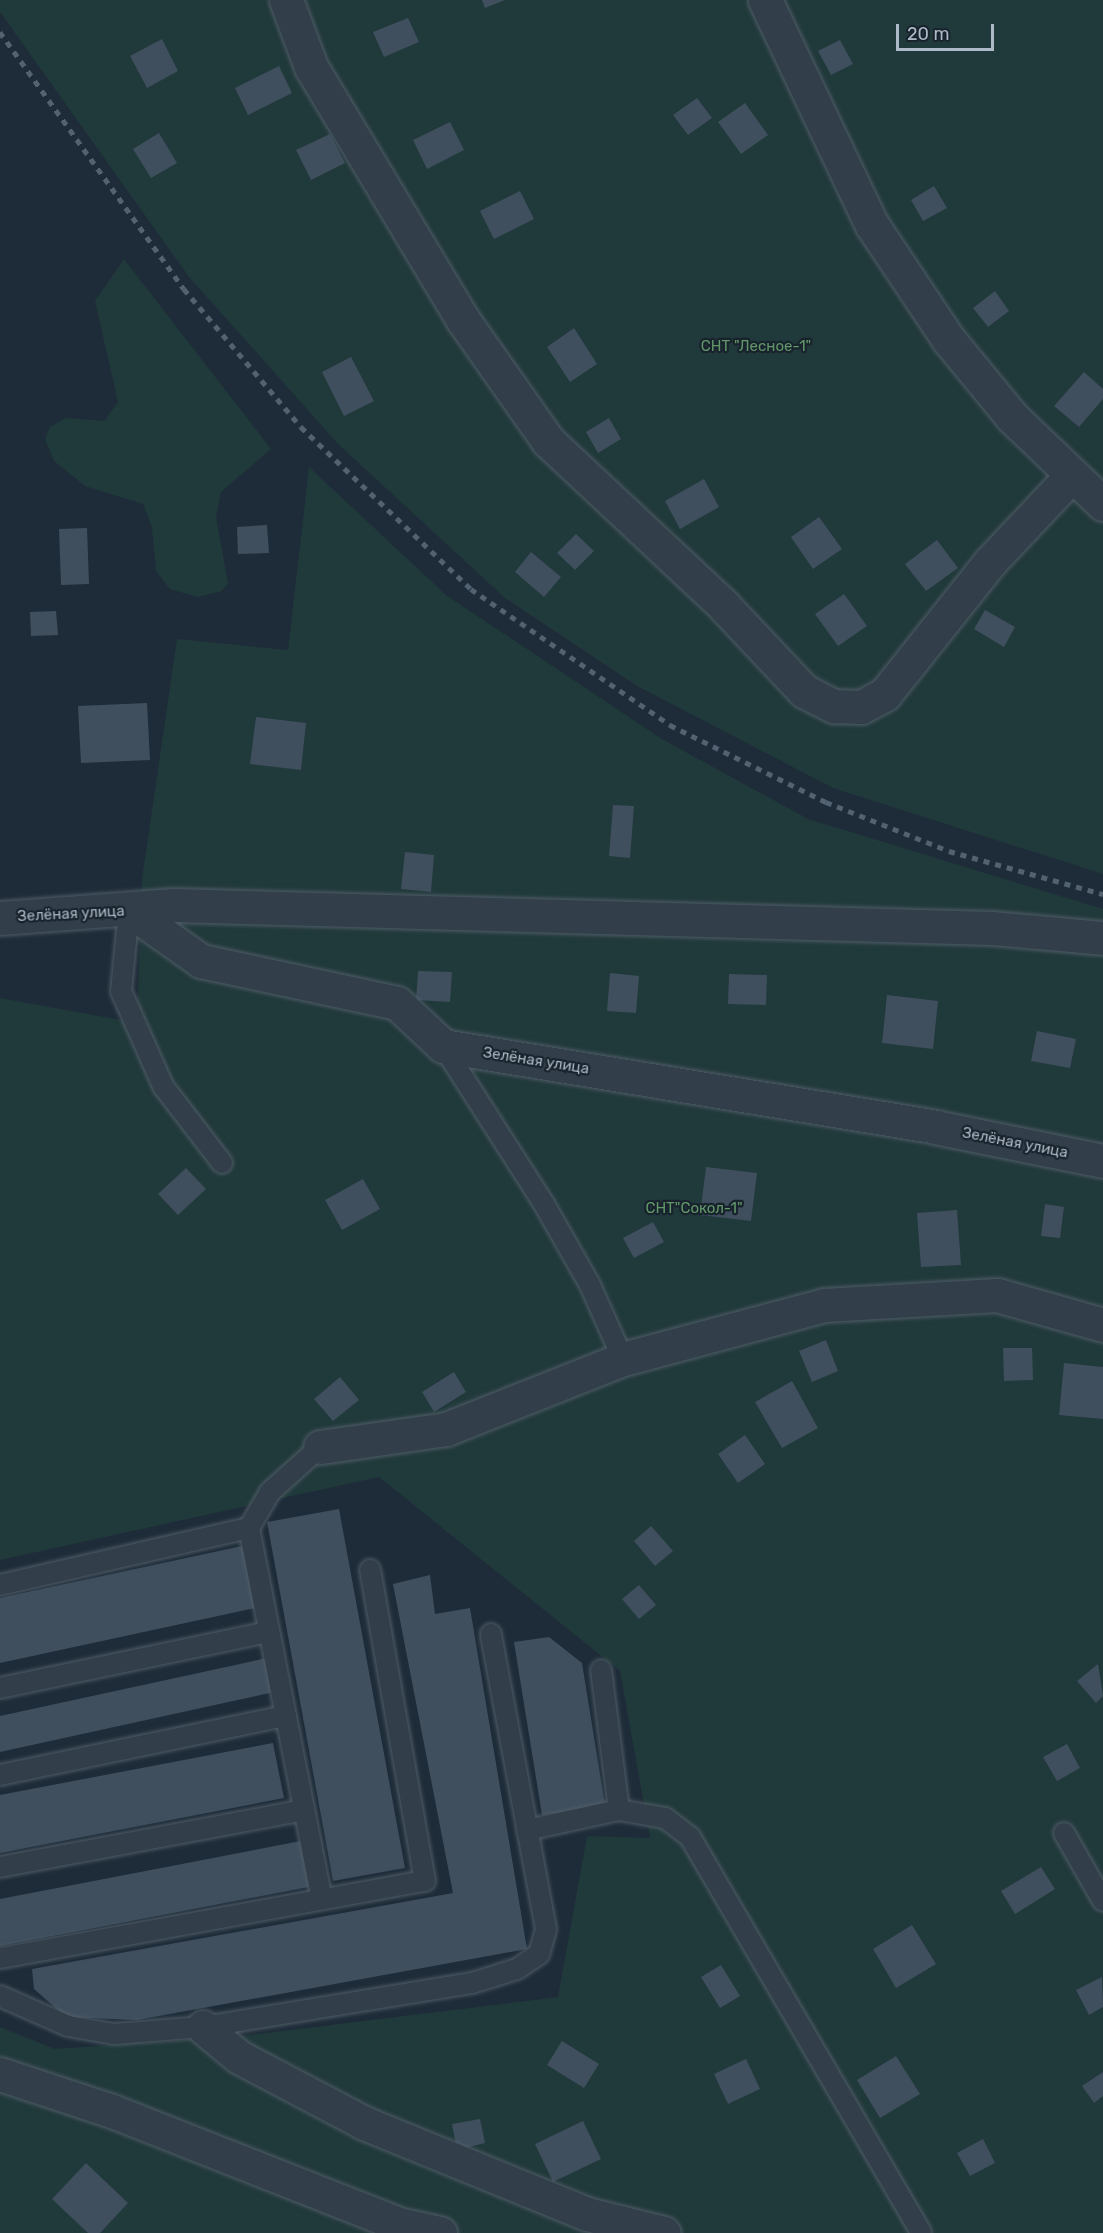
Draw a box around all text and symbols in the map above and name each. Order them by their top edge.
scale bar [899,12,996,50]
text: 20 m [907,23,949,45]
park label: СНТ "Лесное-1" [701,338,811,356]
street label: Зелёная улица [17,902,125,926]
street label: Зелёная улица [482,1044,590,1078]
street label: Зелёная улица [961,1124,1069,1162]
park label: СНТ"Сокол-1" [645,1200,743,1218]

